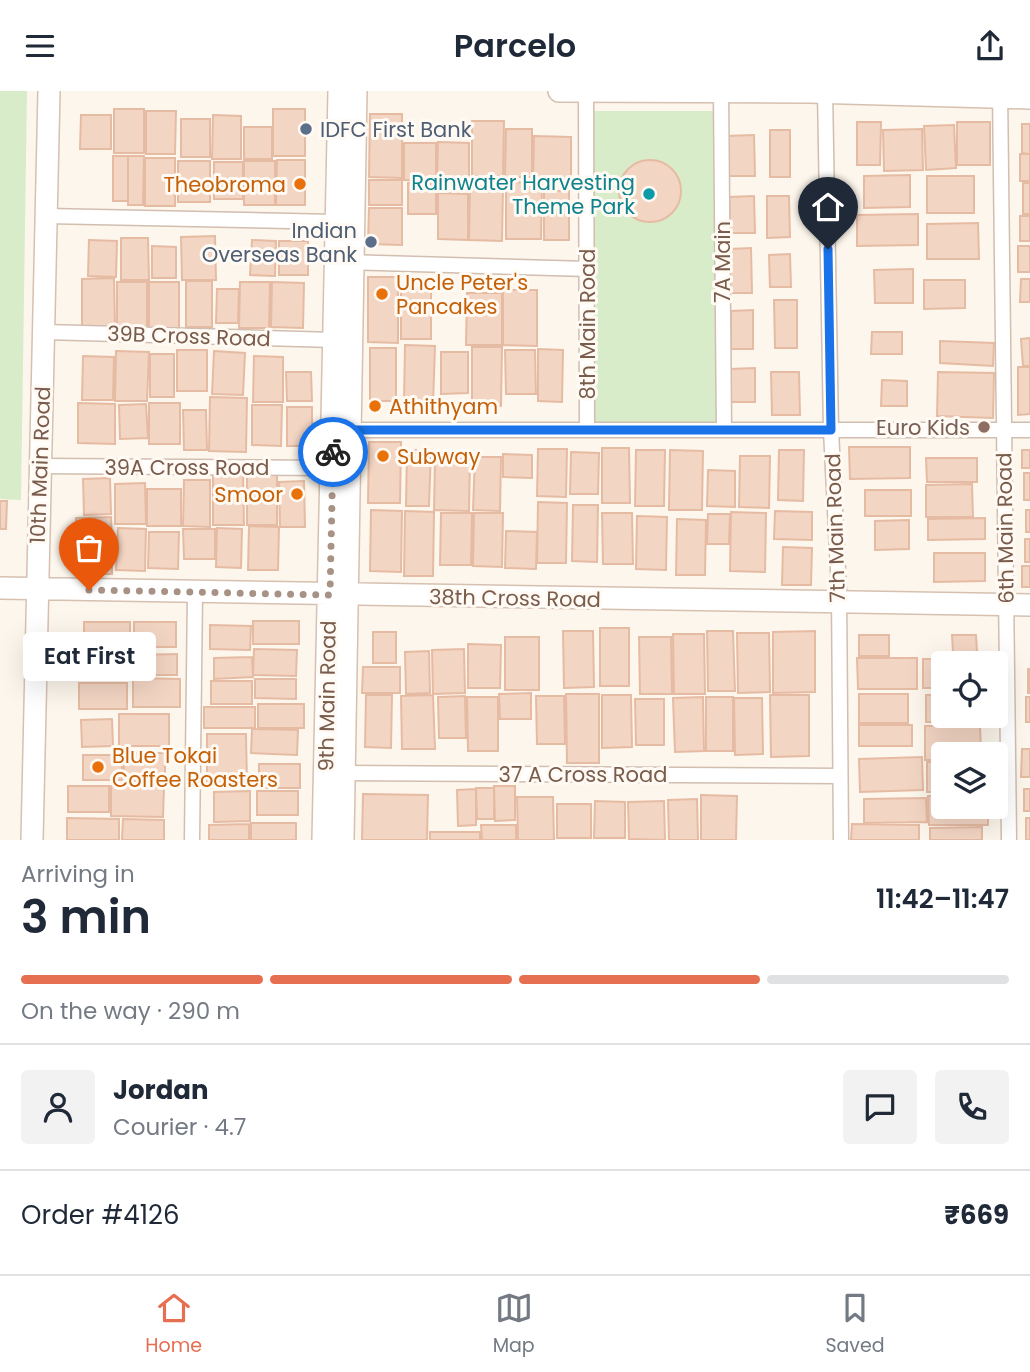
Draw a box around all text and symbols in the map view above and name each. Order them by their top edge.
text: Parcelo [454,23,576,68]
icon: menu [21,27,59,65]
icon: share [971,27,1009,65]
place label: IDFC First Bank [320,115,472,144]
marker: IDFC First Bank [298,121,314,137]
place label: Rainwater Harvesting Theme Park [411,168,635,221]
place label: Theobroma [163,170,286,199]
marker: Theobroma [292,176,308,192]
pin [798,177,858,249]
marker: Rainwater Harvesting Theme Park [641,186,657,202]
icon: home [809,188,847,226]
place label: Indian Overseas Bank [202,216,357,269]
street label: 7A Main [708,221,737,303]
marker: Indian Overseas Bank [363,234,379,250]
street label: 8th Main Road [573,248,602,400]
place label: Uncle Peter's Pancakes [396,268,528,321]
marker: Uncle Peter's Pancakes [374,286,390,302]
street label: 39B Cross Road [107,319,271,353]
street label: 10th Main Road [23,386,57,544]
place label: Athithyam [389,392,498,421]
marker: Athithyam [367,398,383,414]
place label: Euro Kids [876,413,970,442]
courier [298,417,368,487]
marker: Euro Kids [976,419,992,435]
icon: bike [314,433,352,471]
place label: Subway [397,442,480,471]
marker: Subway [375,448,391,464]
street label: 6th Main Road [989,452,1021,604]
street label: 39A Cross Road [105,453,269,482]
street label: 7th Main Road [818,453,852,603]
place label: Smoor [214,480,283,509]
marker: Smoor [289,486,305,502]
pin [59,518,119,590]
icon: bag [70,529,108,567]
street label: 38th Cross Road [429,582,601,614]
street label: 9th Main Road [311,620,343,772]
callout: Eat First [22,632,156,681]
text: Eat First [44,640,135,672]
map controls [931,651,1008,819]
button: locate [931,651,1008,728]
place label: Blue Tokai Coffee Roasters [112,741,278,794]
button: layers [931,742,1008,819]
marker: Blue Tokai Coffee Roasters [90,759,106,775]
street label: 37 A Cross Road [499,760,667,789]
text: Arriving in [21,858,135,890]
text: 11:42–11:47 [876,881,1009,917]
text: 3 min [21,885,151,949]
text: On the way · 290 m [21,995,240,1027]
button: person [21,1070,95,1144]
button: chat [843,1070,917,1144]
button: phone [935,1070,1009,1144]
text: Jordan [113,1072,209,1108]
text: Courier · 4.7 [113,1111,246,1143]
text: Order #4126 [21,1197,179,1233]
text: ₹669 [944,1197,1009,1233]
tab: Home [145,1289,202,1360]
tab: Map [493,1289,535,1360]
tab: Saved [825,1289,885,1360]

